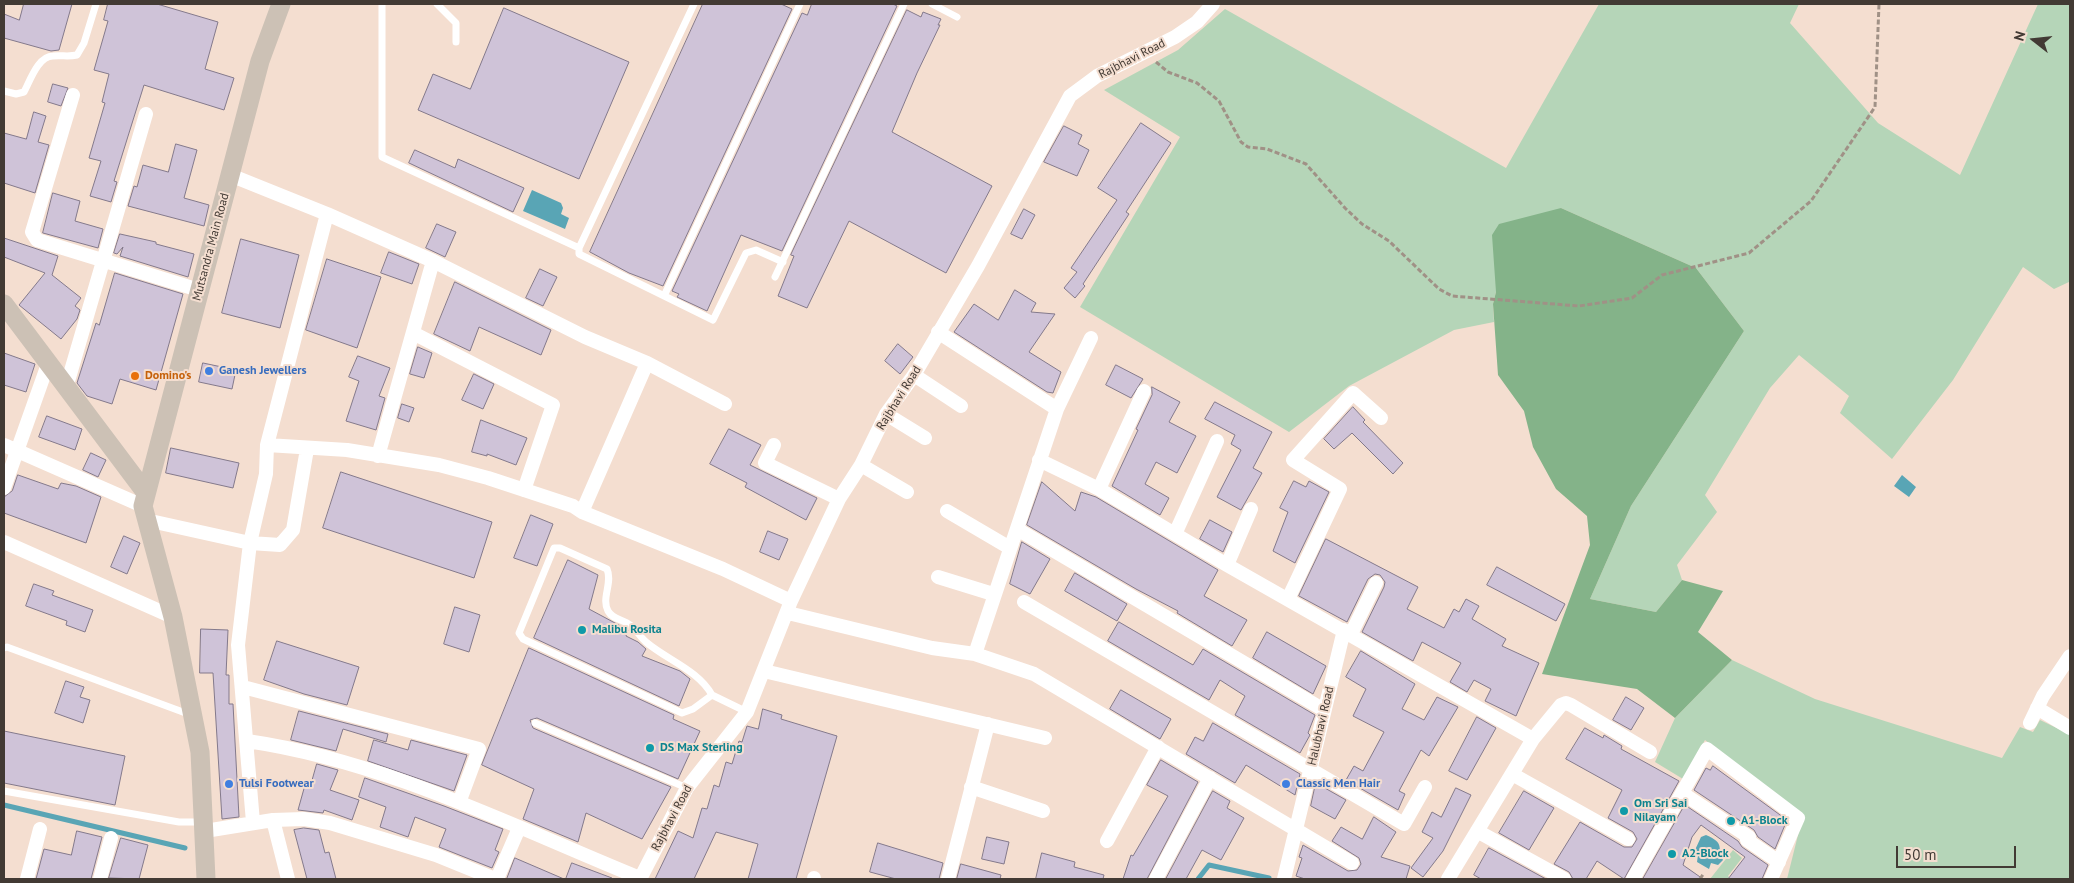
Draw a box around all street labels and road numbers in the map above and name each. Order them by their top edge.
street label: Rajbhavi Road [1096,36,1168,82]
street label: Mutsandra Main Road [190,191,232,303]
street label: Rajbhavi Road [874,363,924,433]
street label: Halubhavi Road [1305,685,1337,767]
street label: Rajbhavi Road [649,782,695,854]

